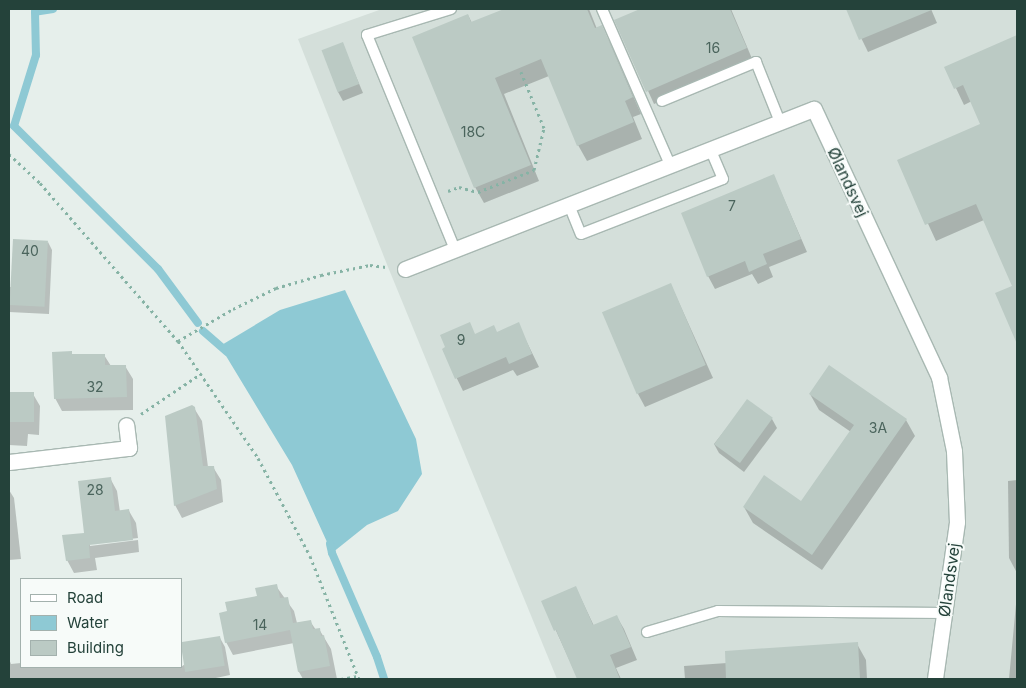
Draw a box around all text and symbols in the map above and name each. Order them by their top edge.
house number: 16 [706,40,720,56]
house number: 18C [461,124,485,140]
street label: Ølandsvej [824,144,872,220]
house number: 7 [728,198,736,214]
house number: 40 [21,243,39,259]
house number: 9 [457,332,465,348]
house number: 32 [86,379,104,395]
house number: 3A [869,420,887,436]
house number: 28 [86,482,104,498]
street label: Ølandsvej [934,542,964,618]
legend [20,578,182,668]
text: Road [67,588,103,607]
text: Water [67,613,109,632]
house number: 14 [253,617,267,633]
text: Building [67,638,124,657]

